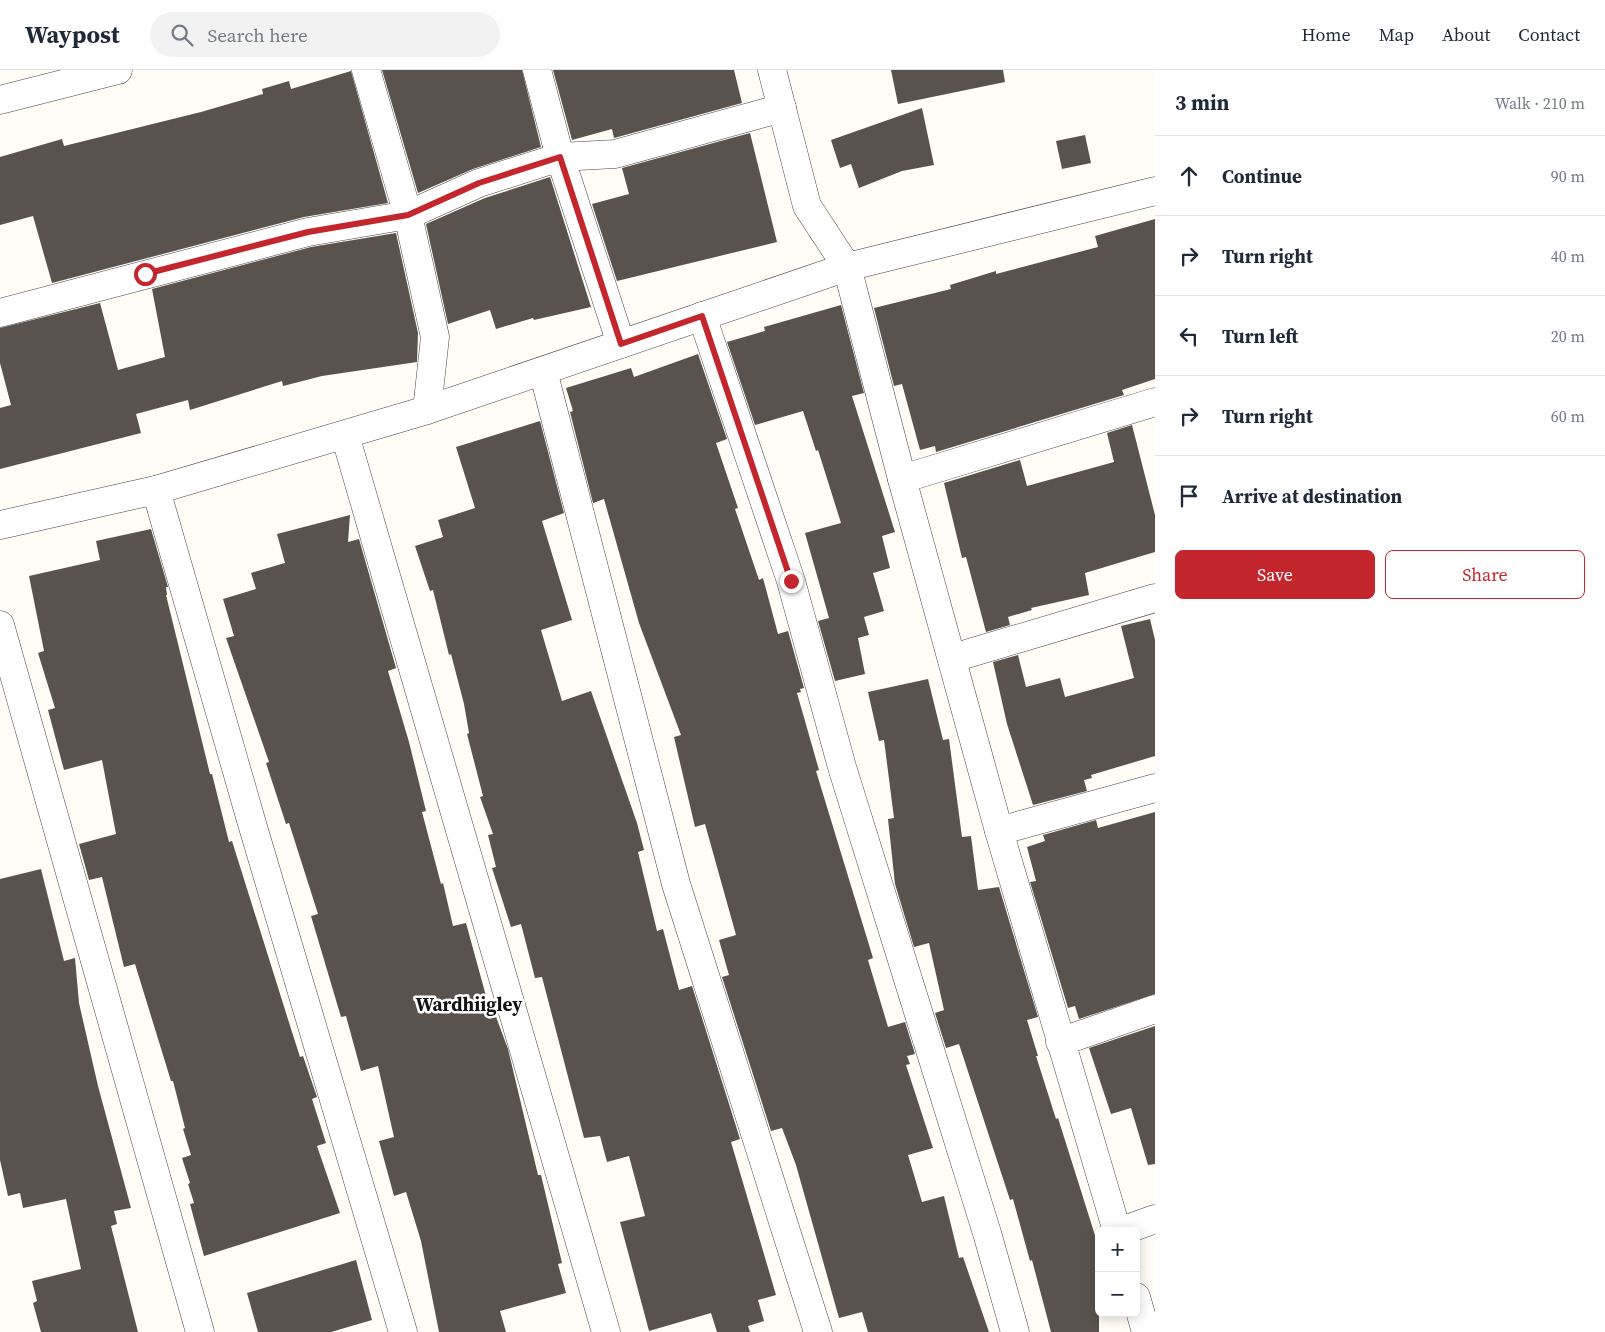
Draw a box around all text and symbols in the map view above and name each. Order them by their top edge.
search box [150,12,500,57]
text: Waypost [25,18,120,51]
icon: search [168,21,196,49]
text: Search here [208,22,308,48]
text: Home [1302,22,1351,47]
text: Map [1379,22,1414,47]
text: About [1442,22,1490,47]
text: Contact [1518,22,1580,47]
text: 3 min [1175,88,1230,117]
text: Walk · 210 m [1495,92,1585,114]
icon: ahead [1175,162,1203,190]
text: Continue [1222,163,1302,189]
text: 90 m [1551,165,1585,187]
icon: right [1175,242,1203,270]
text: Turn right [1222,243,1313,269]
text: 40 m [1551,245,1585,267]
route start [134,263,157,286]
icon: left [1175,322,1203,350]
text: Turn left [1222,323,1298,349]
text: 20 m [1551,325,1585,347]
icon: right [1175,402,1203,430]
text: Turn right [1222,403,1313,429]
text: 60 m [1551,405,1585,427]
icon: arrive [1175,482,1203,510]
text: Arrive at destination [1222,483,1402,509]
button: Save [1175,550,1375,599]
button: Share [1385,550,1585,599]
route end [780,570,803,593]
district label: Wardhiigley [416,991,523,1017]
map controls [1095,1227,1140,1317]
button: + [1095,1227,1140,1272]
button: − [1095,1272,1140,1317]

